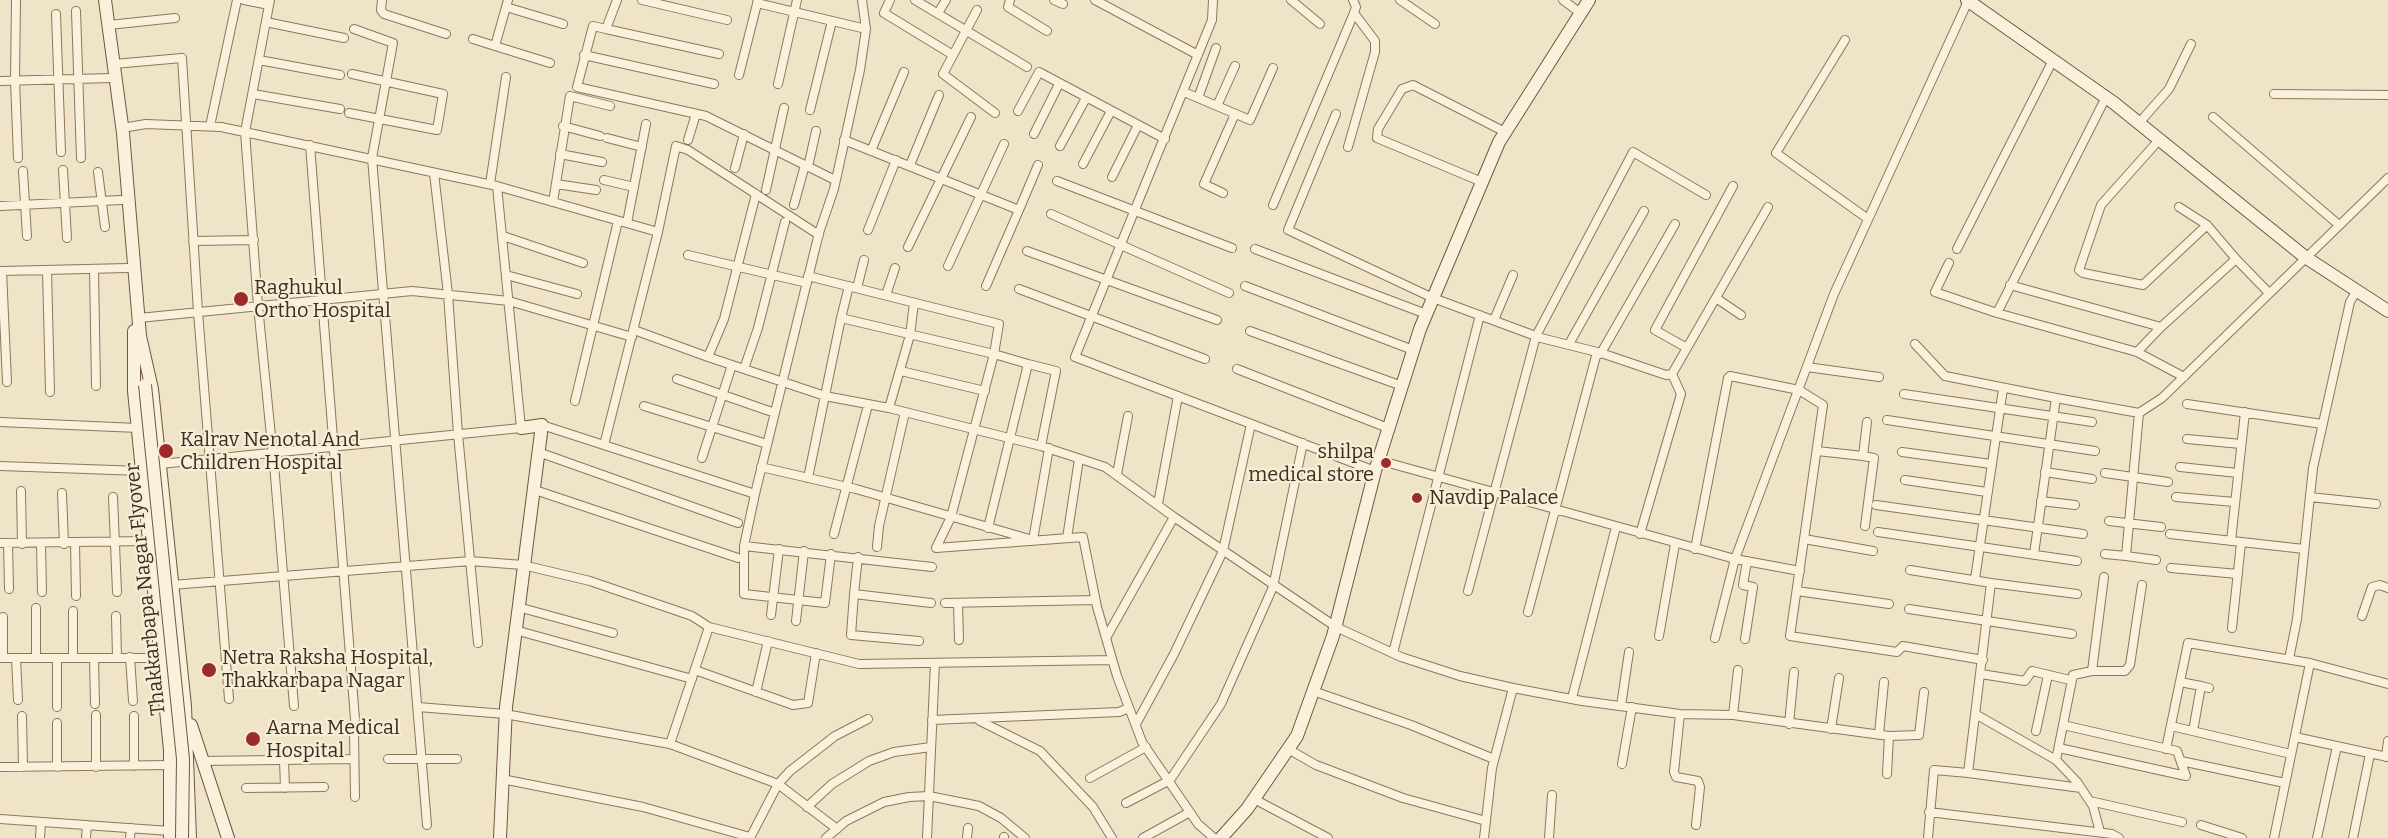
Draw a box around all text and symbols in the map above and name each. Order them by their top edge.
place label: Raghukul Ortho Hospital [254,276,391,323]
marker: Raghukul Ortho Hospital [232,290,250,308]
place label: Kalrav Nenotal And Children Hospital [180,428,360,475]
place label: shilpa medical store [1248,440,1374,487]
marker: Kalrav Nenotal And Children Hospital [157,442,175,460]
marker: shilpa medical store [1379,456,1393,470]
street label: Thakkarbapa Nagar Flyover [121,461,171,717]
place label: Navdip Palace [1429,486,1558,510]
marker: Navdip Palace [1410,491,1424,505]
place label: Netra Raksha Hospital, Thakkarbapa Nagar [222,646,433,693]
marker: Netra Raksha Hospital, Thakkarbapa Nagar [200,661,218,679]
place label: Aarna Medical Hospital [266,716,400,763]
marker: Aarna Medical Hospital [244,730,262,748]

